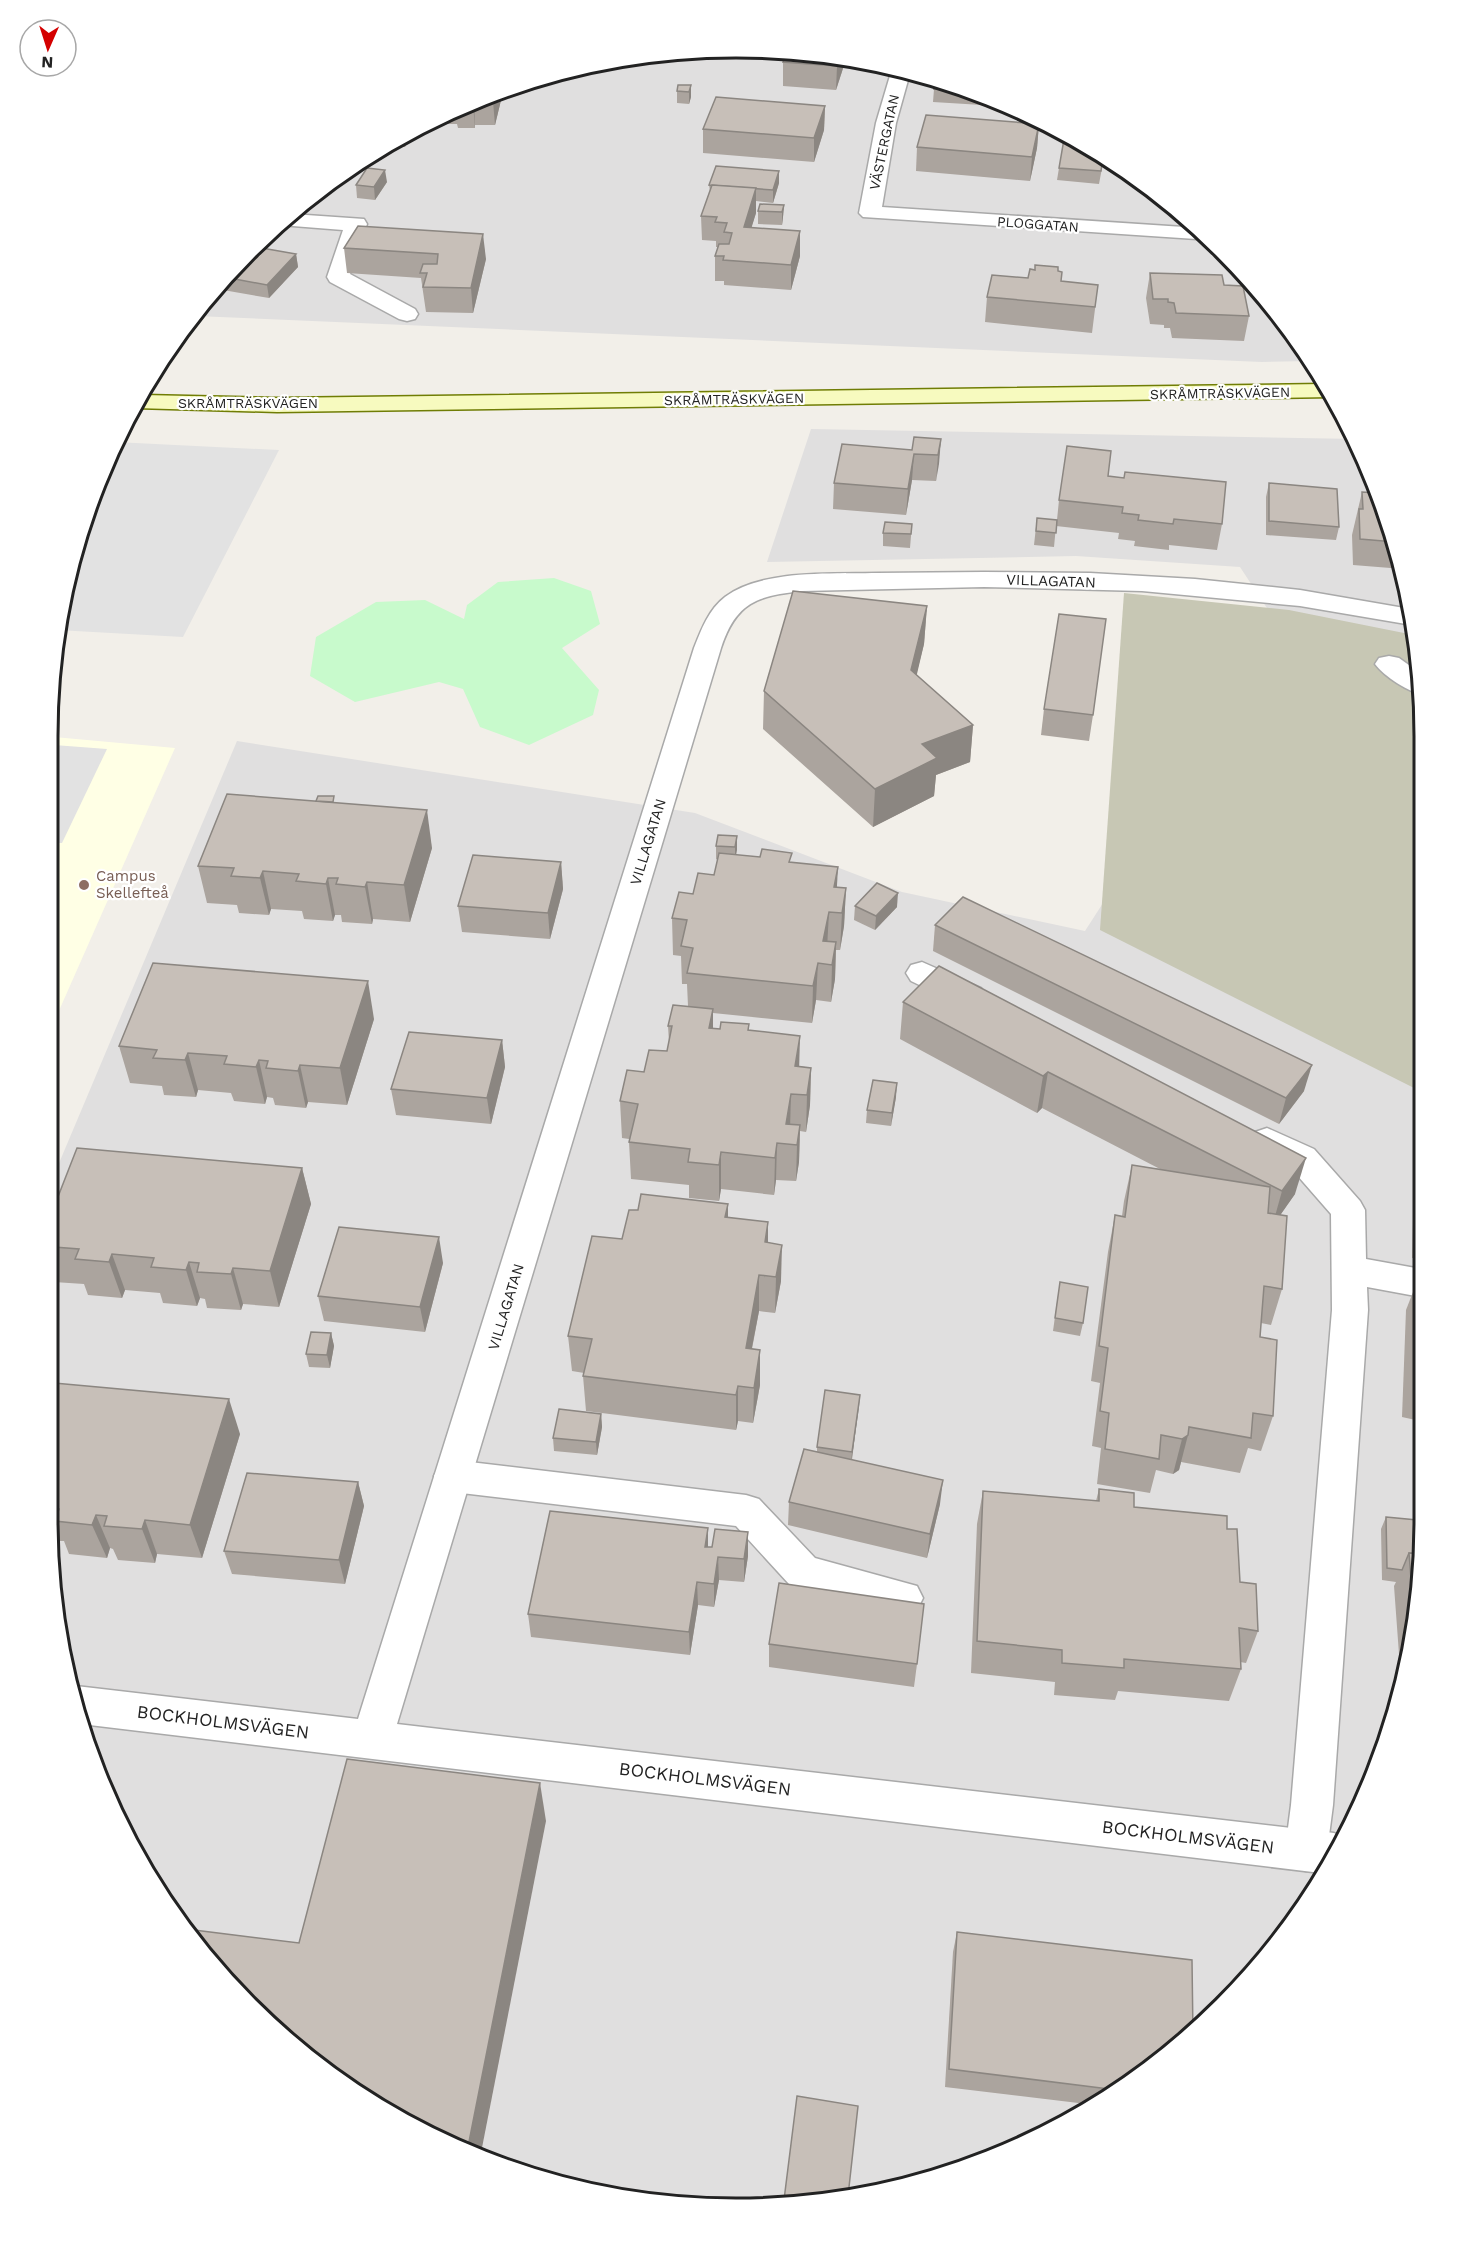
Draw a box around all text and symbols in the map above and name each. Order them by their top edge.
north arrow [18,18,78,78]
text: N [41,53,54,72]
street label: VÄSTERGATAN [866,93,902,191]
street label: PLOGGATAN [997,213,1079,235]
street label: SKRÅMTRÄSKVÄGEN [1150,384,1290,402]
street label: SKRÅMTRÄSKVÄGEN [664,390,804,408]
street label: SKRÅMTRÄSKVÄGEN [178,395,318,411]
street label: VILLAGATAN [1006,570,1096,592]
street label: VILLAGATAN [626,796,670,888]
place label: Campus Skellefteå [96,867,169,902]
marker: Campus Skellefteå [77,878,91,892]
street label: VILLAGATAN [484,1261,528,1353]
street label: BOCKHOLMSVÄGEN [136,1701,310,1742]
street label: BOCKHOLMSVÄGEN [618,1758,792,1799]
street label: BOCKHOLMSVÄGEN [1101,1816,1275,1857]

